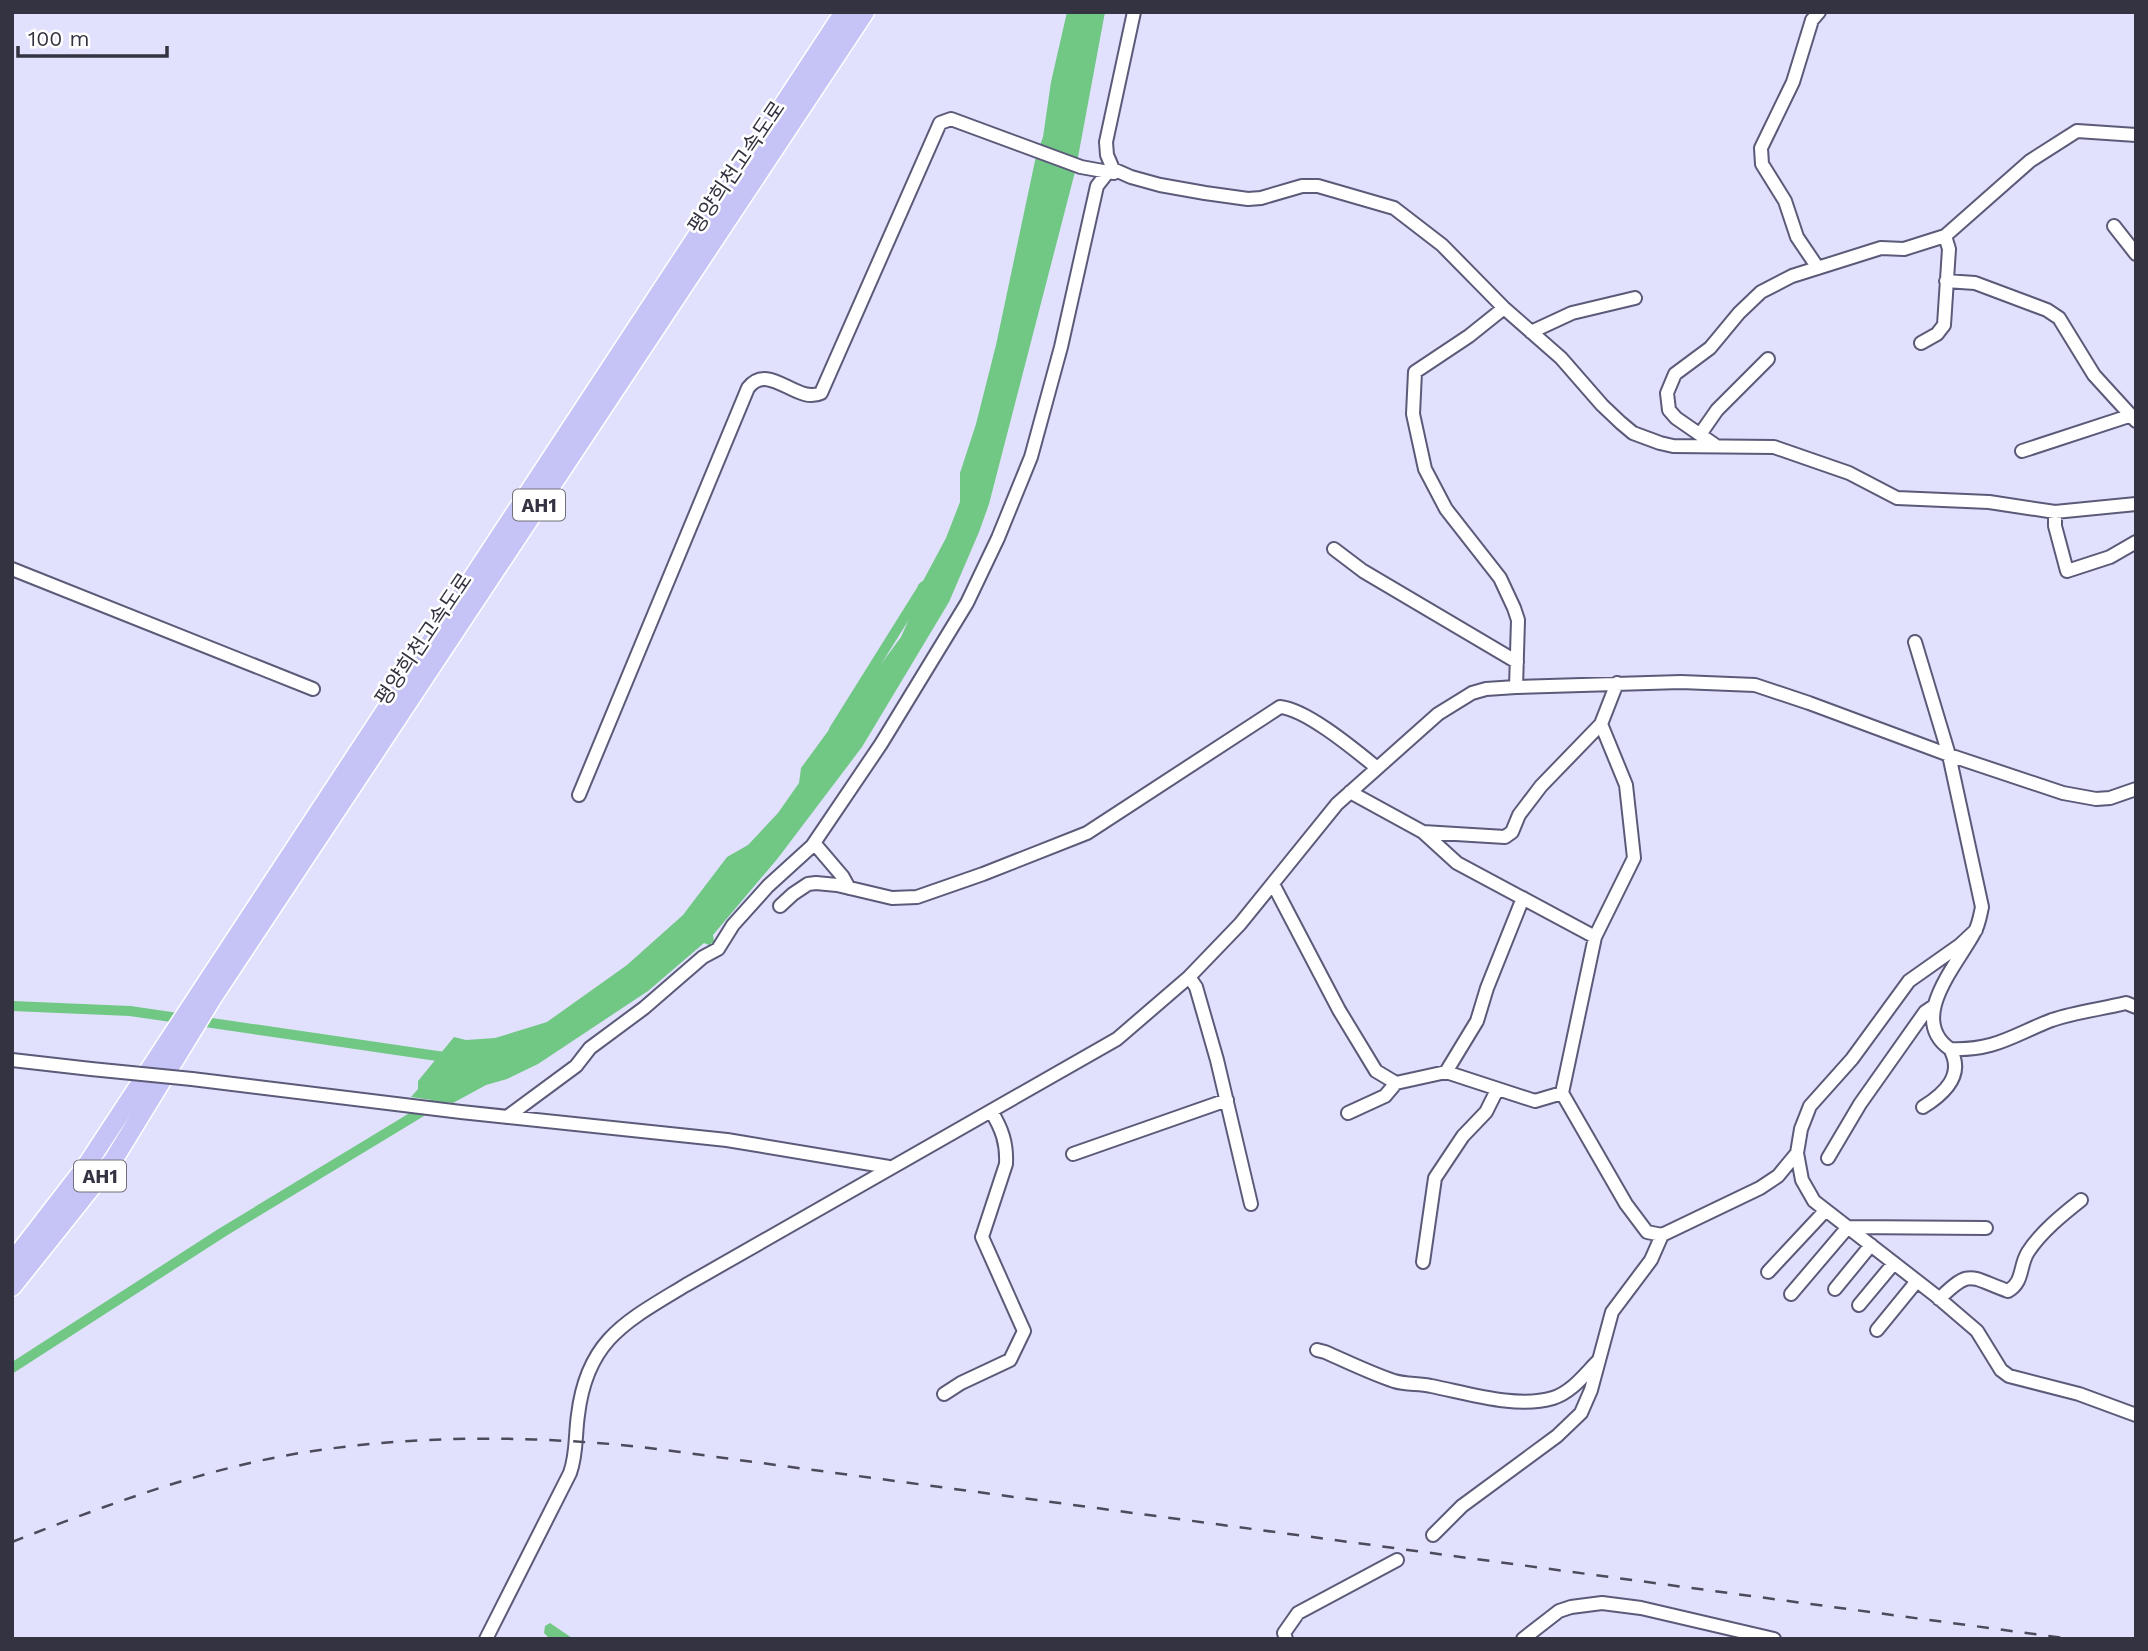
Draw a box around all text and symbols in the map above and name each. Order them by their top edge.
scale bar [18,14,166,58]
text: 100 m [28,26,90,51]
street label: 평양희천고속도로 [682,96,790,238]
road number: AH1 [513,490,565,520]
street label: 평양희천고속도로 [369,568,477,710]
road number: AH1 [74,1160,126,1192]

